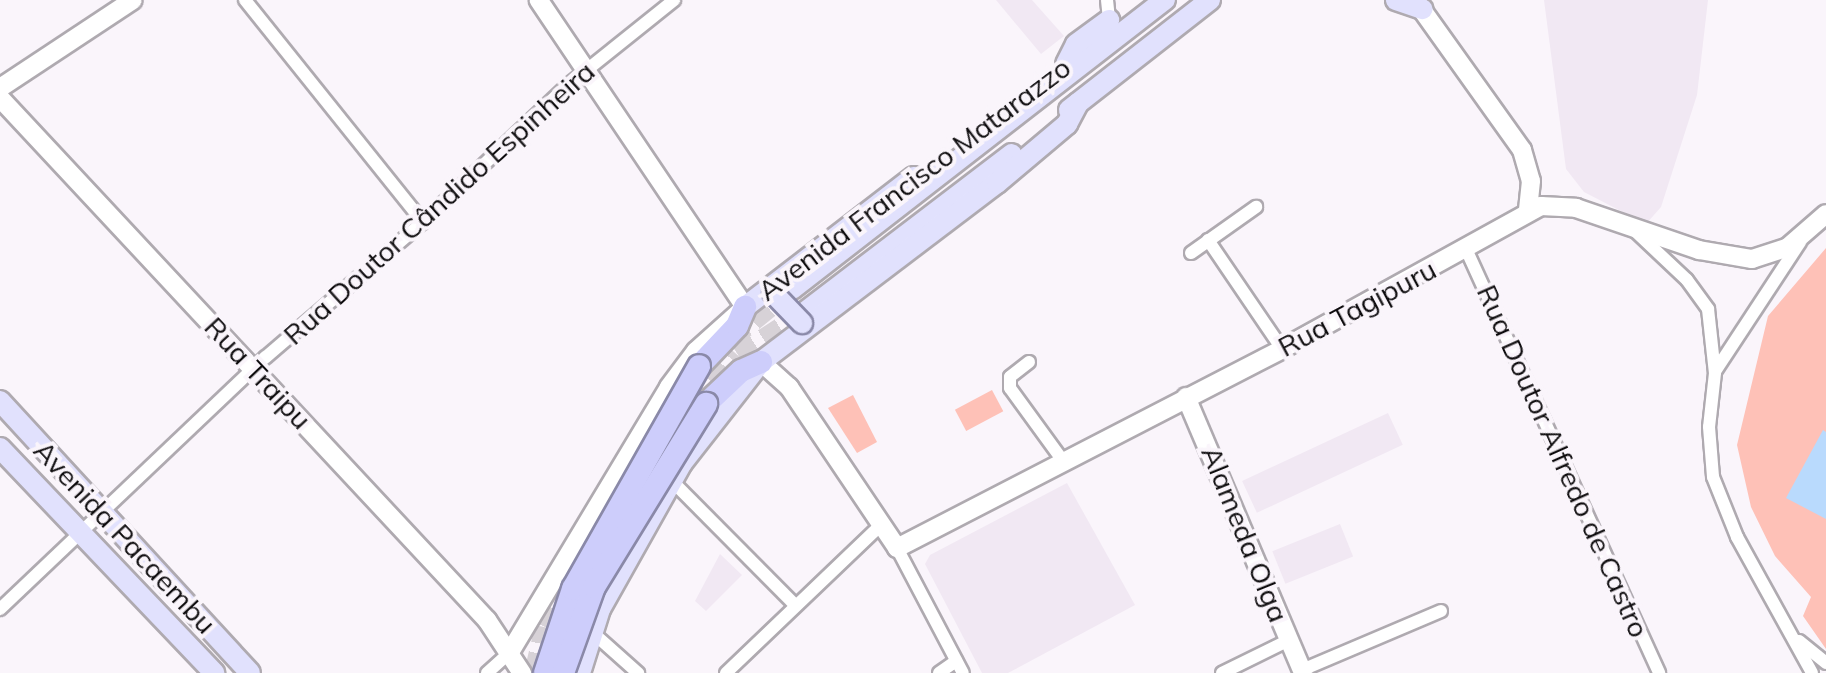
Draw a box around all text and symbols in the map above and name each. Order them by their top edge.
street label: Avenida Francisco Matarazzo [751,50,1077,308]
street label: Rua Doutor Cândido Espinheira [277,54,601,352]
street label: Rua Tagipuru [1272,252,1442,364]
street label: Rua Doutor Alfredo de Castro [1470,280,1656,642]
street label: Rua Traipu [198,310,318,436]
street label: Avenida Pacaembu [27,434,223,640]
street label: Alameda Olga [1194,441,1296,627]

